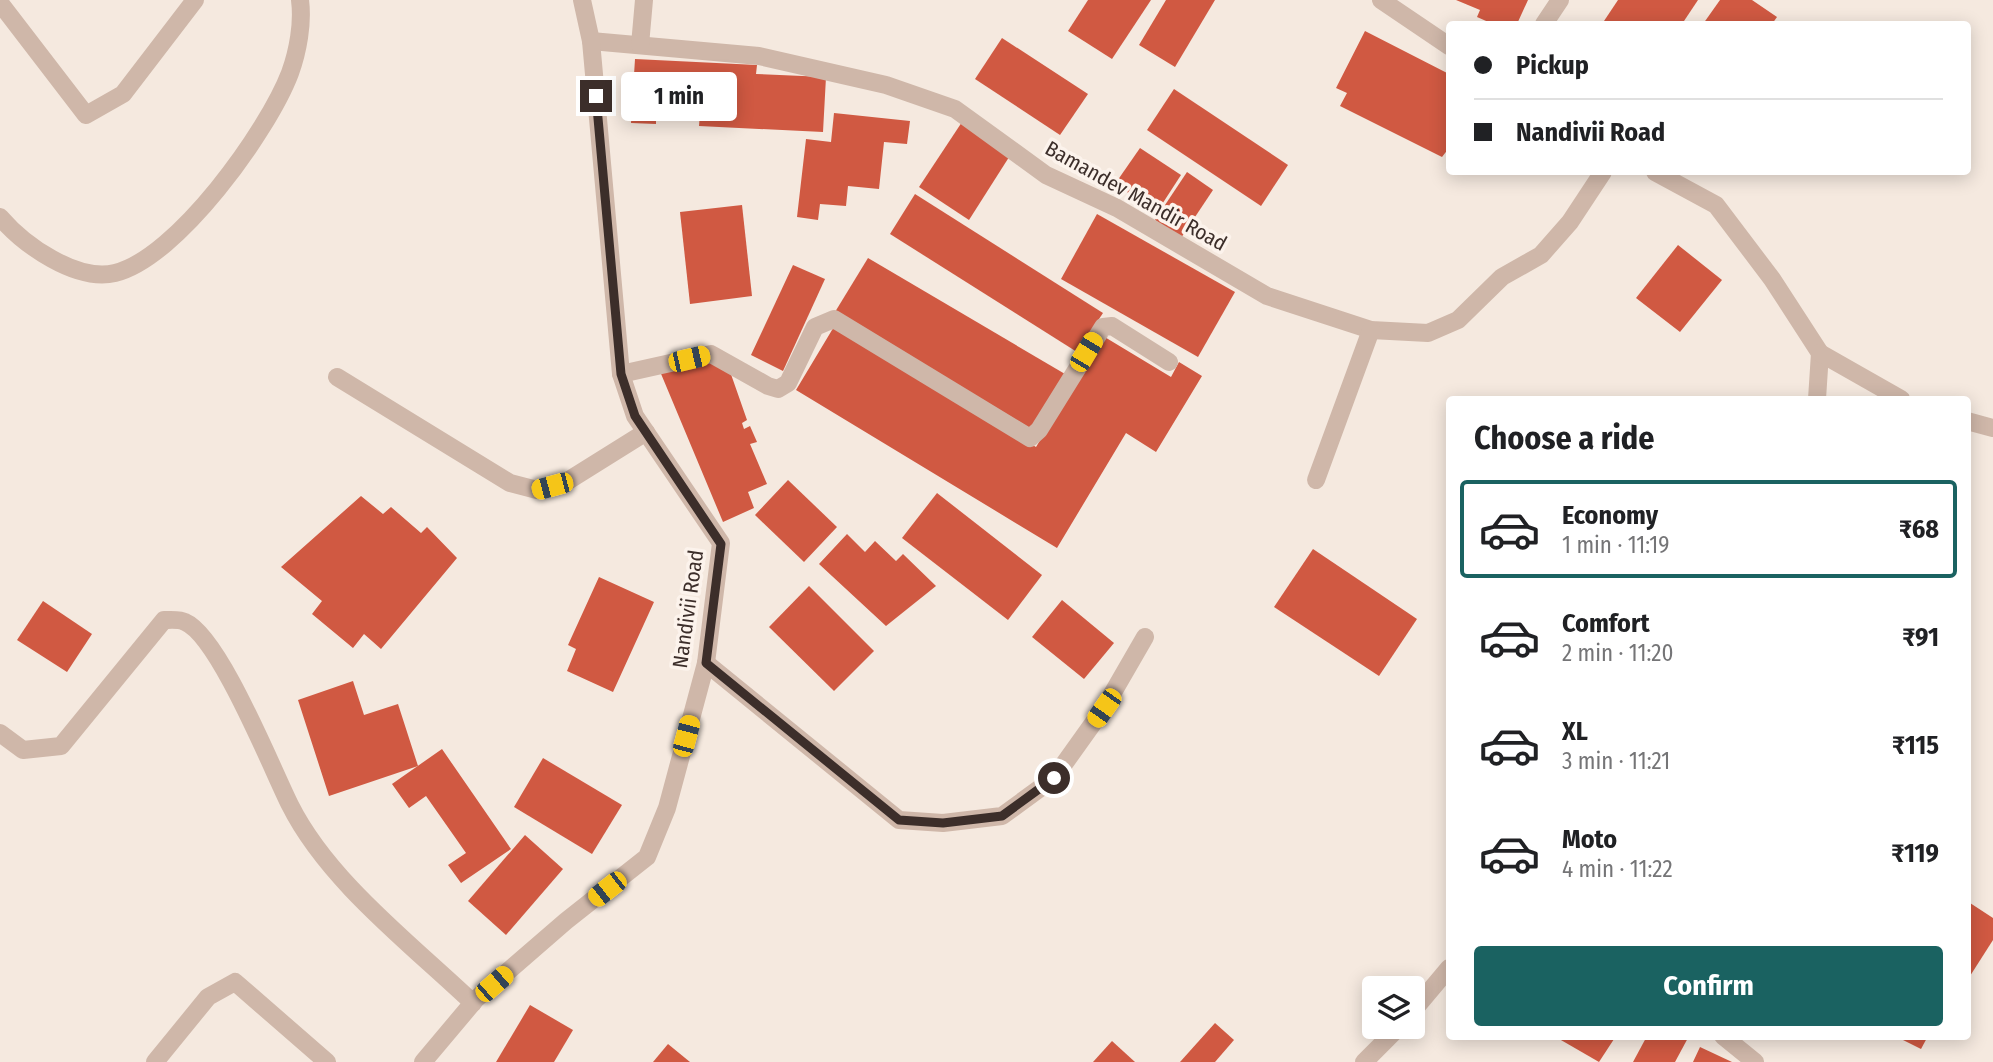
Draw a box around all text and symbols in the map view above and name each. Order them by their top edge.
text: Pickup [1516,50,1589,81]
callout: 1 min [620,72,736,120]
route end [580,80,612,112]
text: 1 min [654,82,704,110]
text: Nandivii Road [1516,117,1665,148]
street label: Bamandev Mandir Road [1041,135,1231,257]
car [1067,329,1106,375]
car [667,344,712,374]
text: Choose a ride [1474,419,1655,457]
car [529,470,576,502]
icon: car [1478,498,1541,561]
text: Economy [1562,500,1658,531]
text: ₹68 [1899,514,1939,545]
text: 1 min · 11:19 [1562,531,1669,559]
street label: Nandivii Road [667,548,709,670]
icon: car [1478,606,1541,669]
text: Comfort [1562,608,1650,639]
text: ₹91 [1902,622,1939,653]
text: 2 min · 11:20 [1562,639,1673,667]
car [1084,685,1125,731]
car [671,713,702,759]
icon: car [1478,714,1541,777]
text: XL [1562,716,1588,747]
text: ₹115 [1892,730,1939,761]
text: 3 min · 11:21 [1562,747,1670,775]
route start [1038,762,1070,794]
icon: car [1478,822,1541,885]
text: Moto [1562,824,1617,855]
text: ₹119 [1891,838,1939,869]
text: 4 min · 11:22 [1562,855,1673,883]
car [584,868,631,910]
button: Confirm [1474,946,1943,1026]
car [472,962,517,1006]
map controls [1362,976,1425,1039]
button: layers [1362,976,1425,1039]

